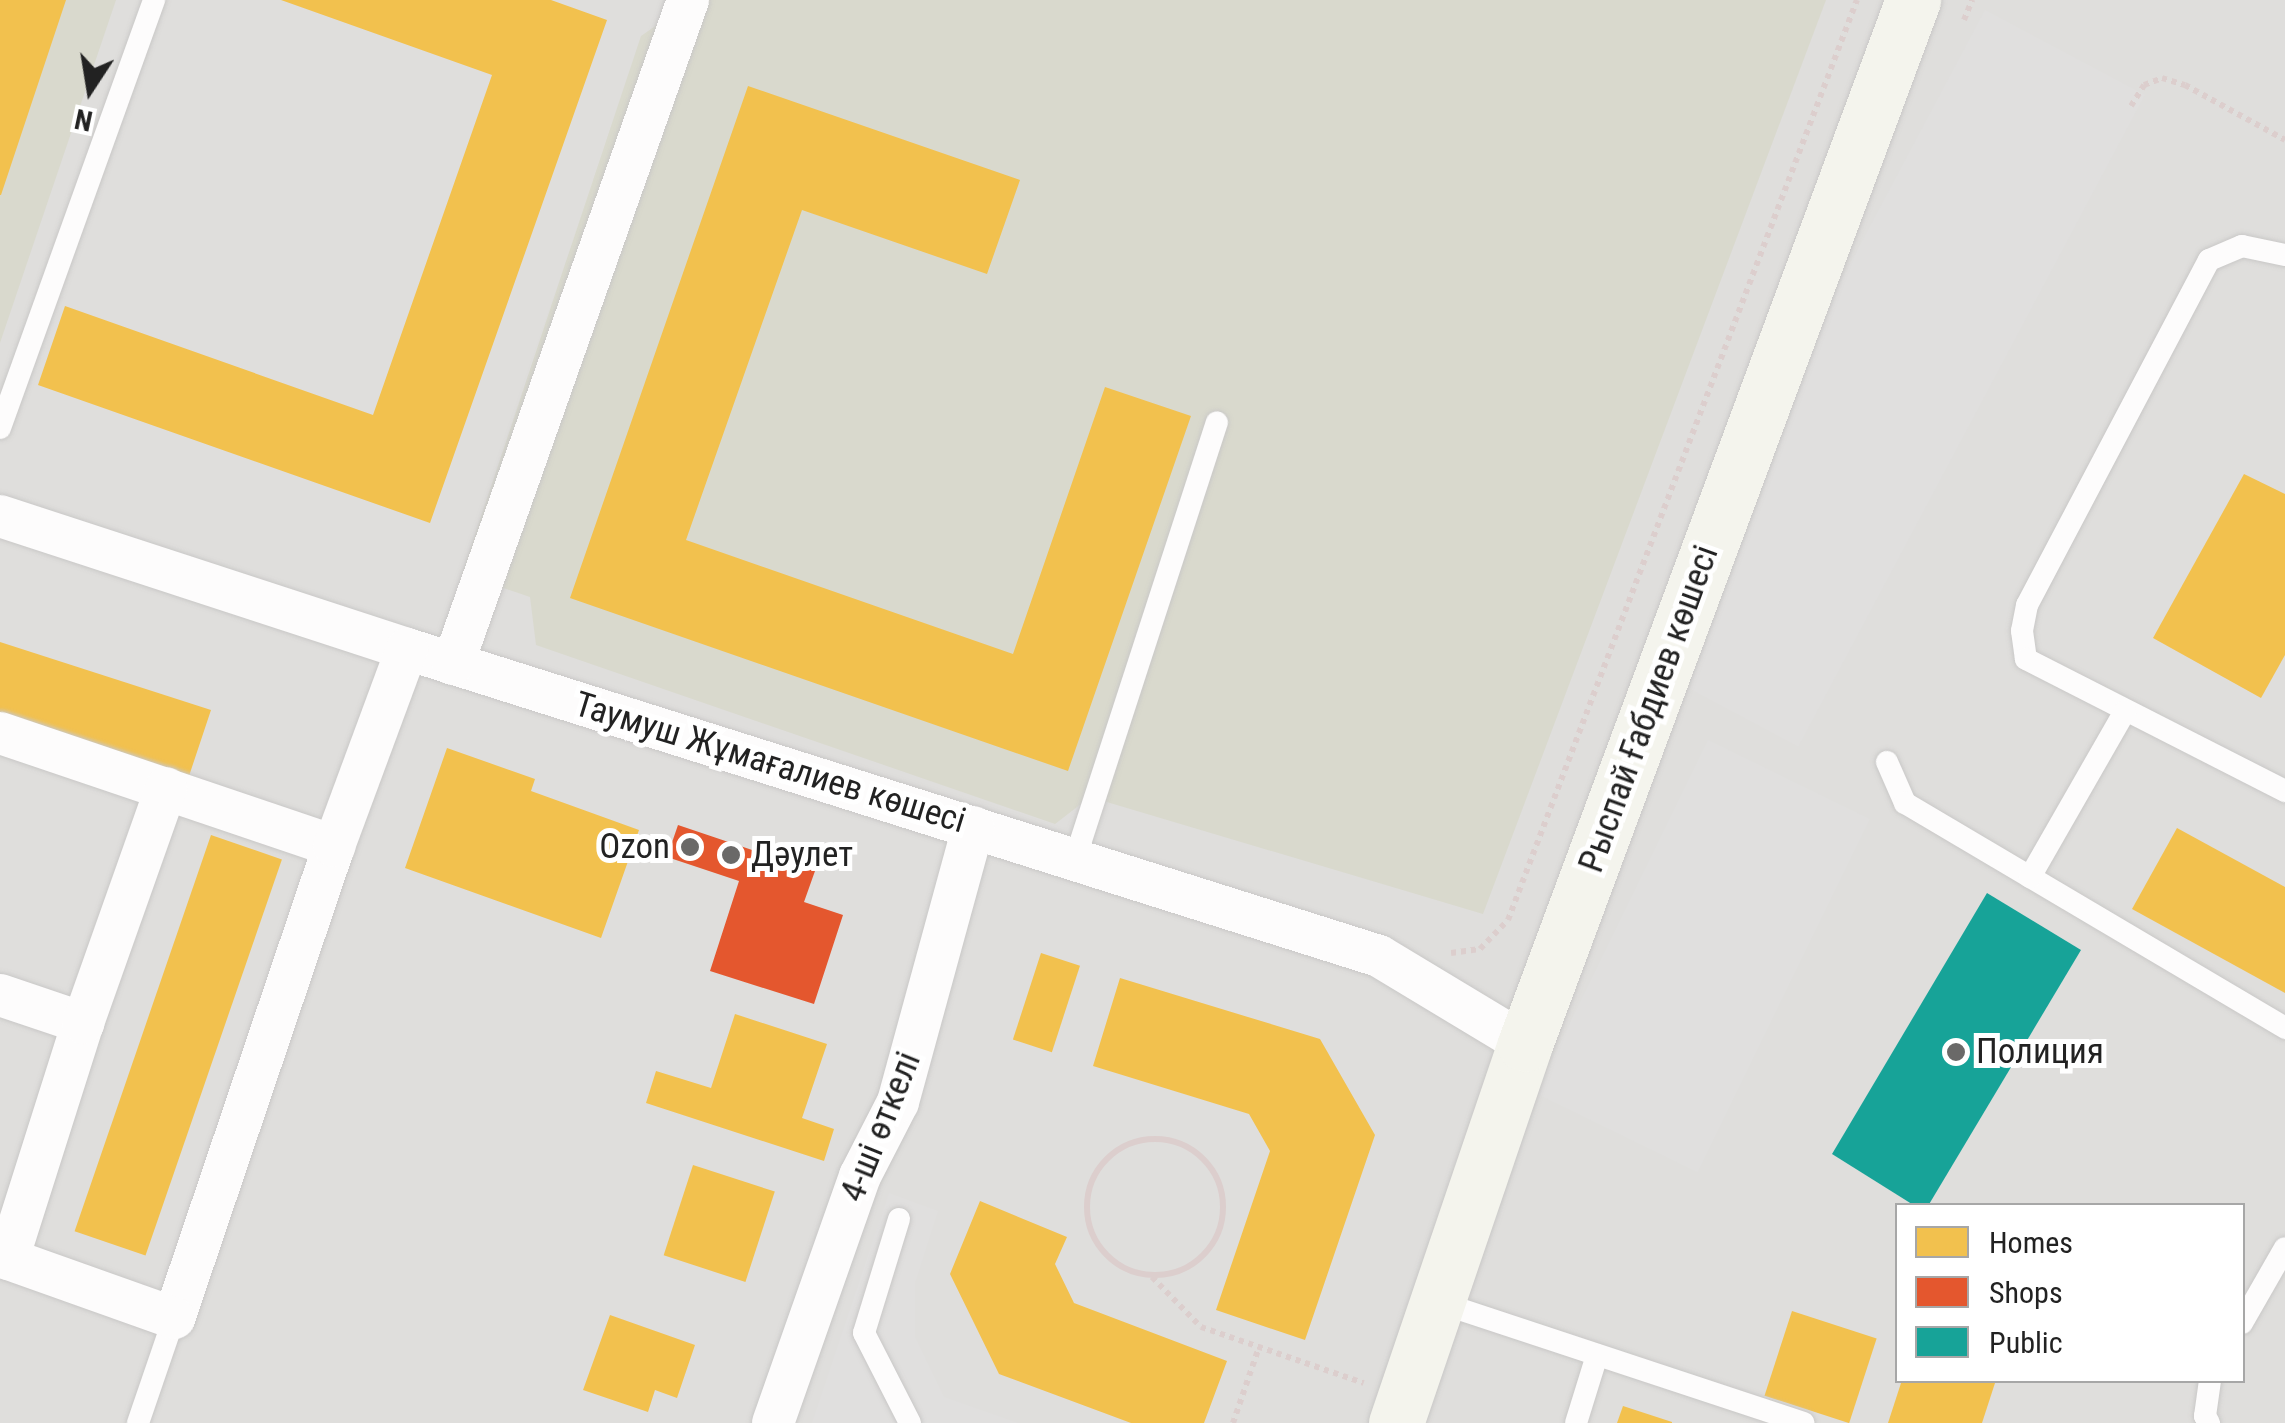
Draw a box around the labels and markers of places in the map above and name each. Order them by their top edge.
place label: Ozon [599,826,670,868]
place label: Дәулет [751,834,853,876]
marker: Ozon [679,836,701,858]
marker: Дәулет [720,844,742,866]
place label: Полиция [1976,1031,2104,1073]
marker: Полиция [1945,1041,1967,1063]

